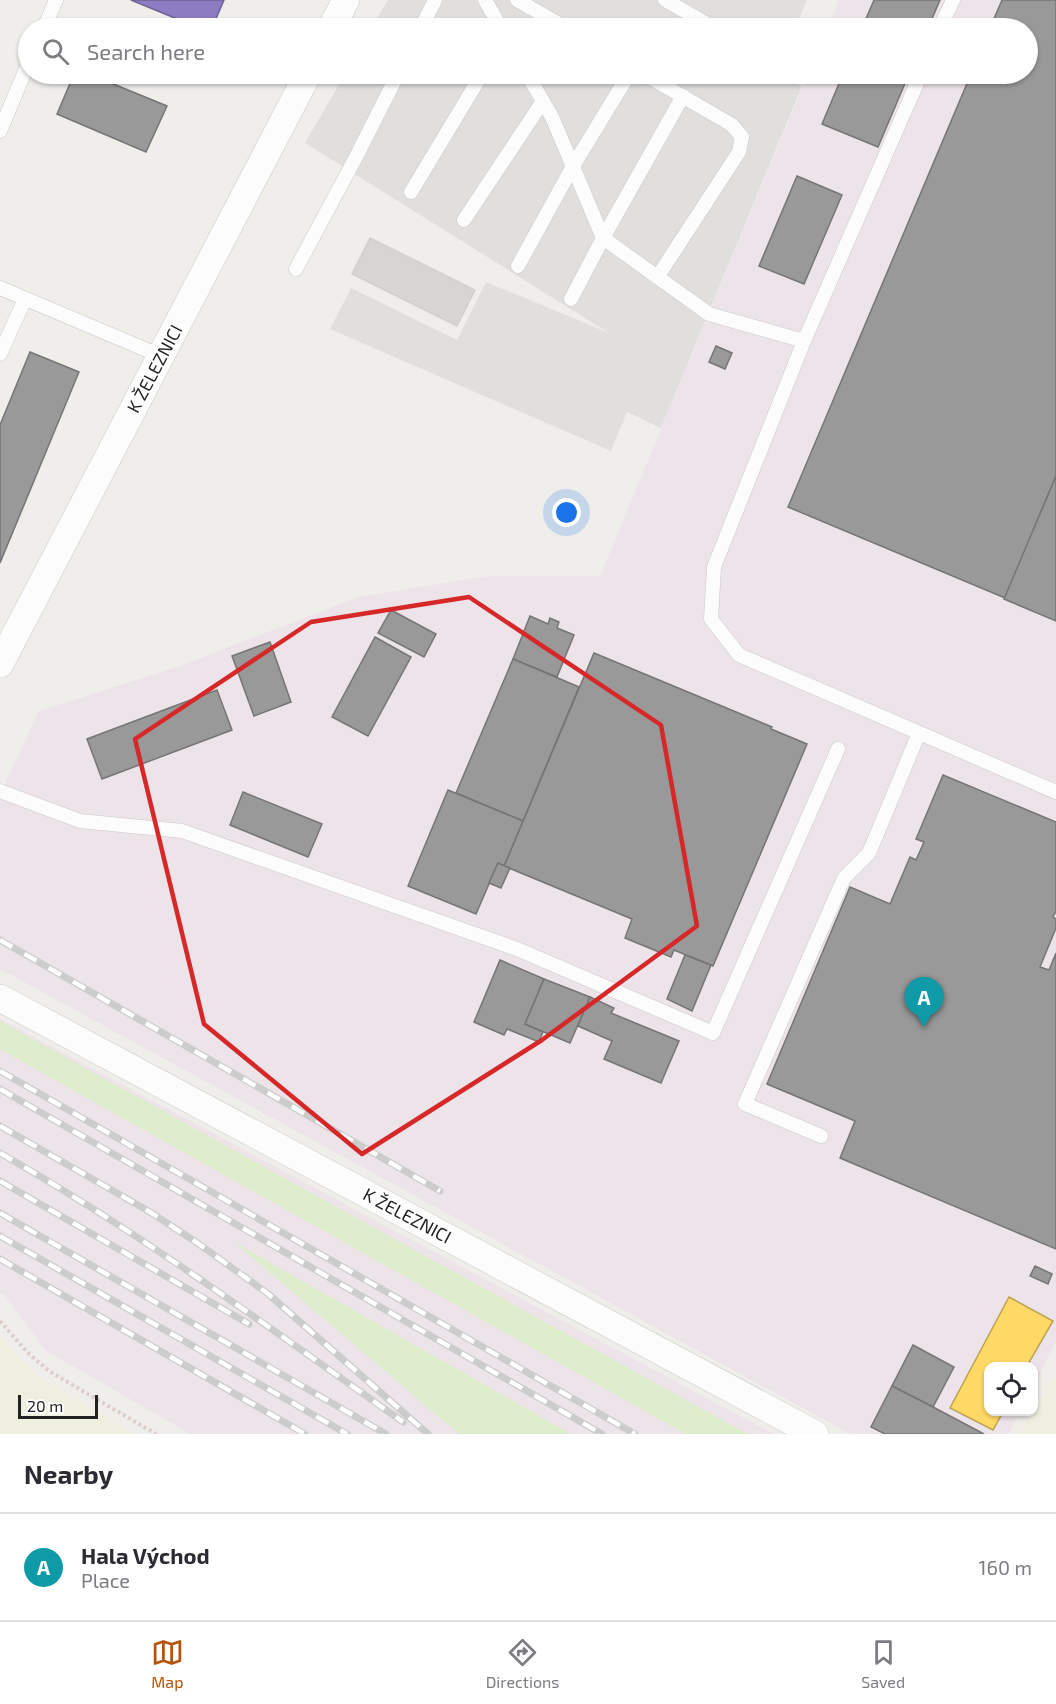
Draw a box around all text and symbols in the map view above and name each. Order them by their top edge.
search box [18,18,1038,84]
icon: search [39,35,72,68]
text: Search here [87,38,205,64]
street label: K ŽELEZNICI [122,321,187,416]
your location [552,498,581,527]
pin: A [904,978,944,1027]
street label: K ŽELEZNICI [360,1183,455,1248]
map controls [984,1362,1038,1416]
button: locate [984,1362,1038,1416]
scale bar [18,1392,98,1420]
text: 20 m [27,1396,63,1415]
text: Nearby [24,1458,113,1489]
text: Hala Východ [81,1542,210,1568]
text: A [37,1555,50,1579]
text: 160 m [979,1555,1032,1579]
text: Place [81,1568,130,1592]
tab: Map [151,1636,184,1691]
tab: Directions [486,1636,559,1691]
tab: Saved [861,1636,905,1691]

